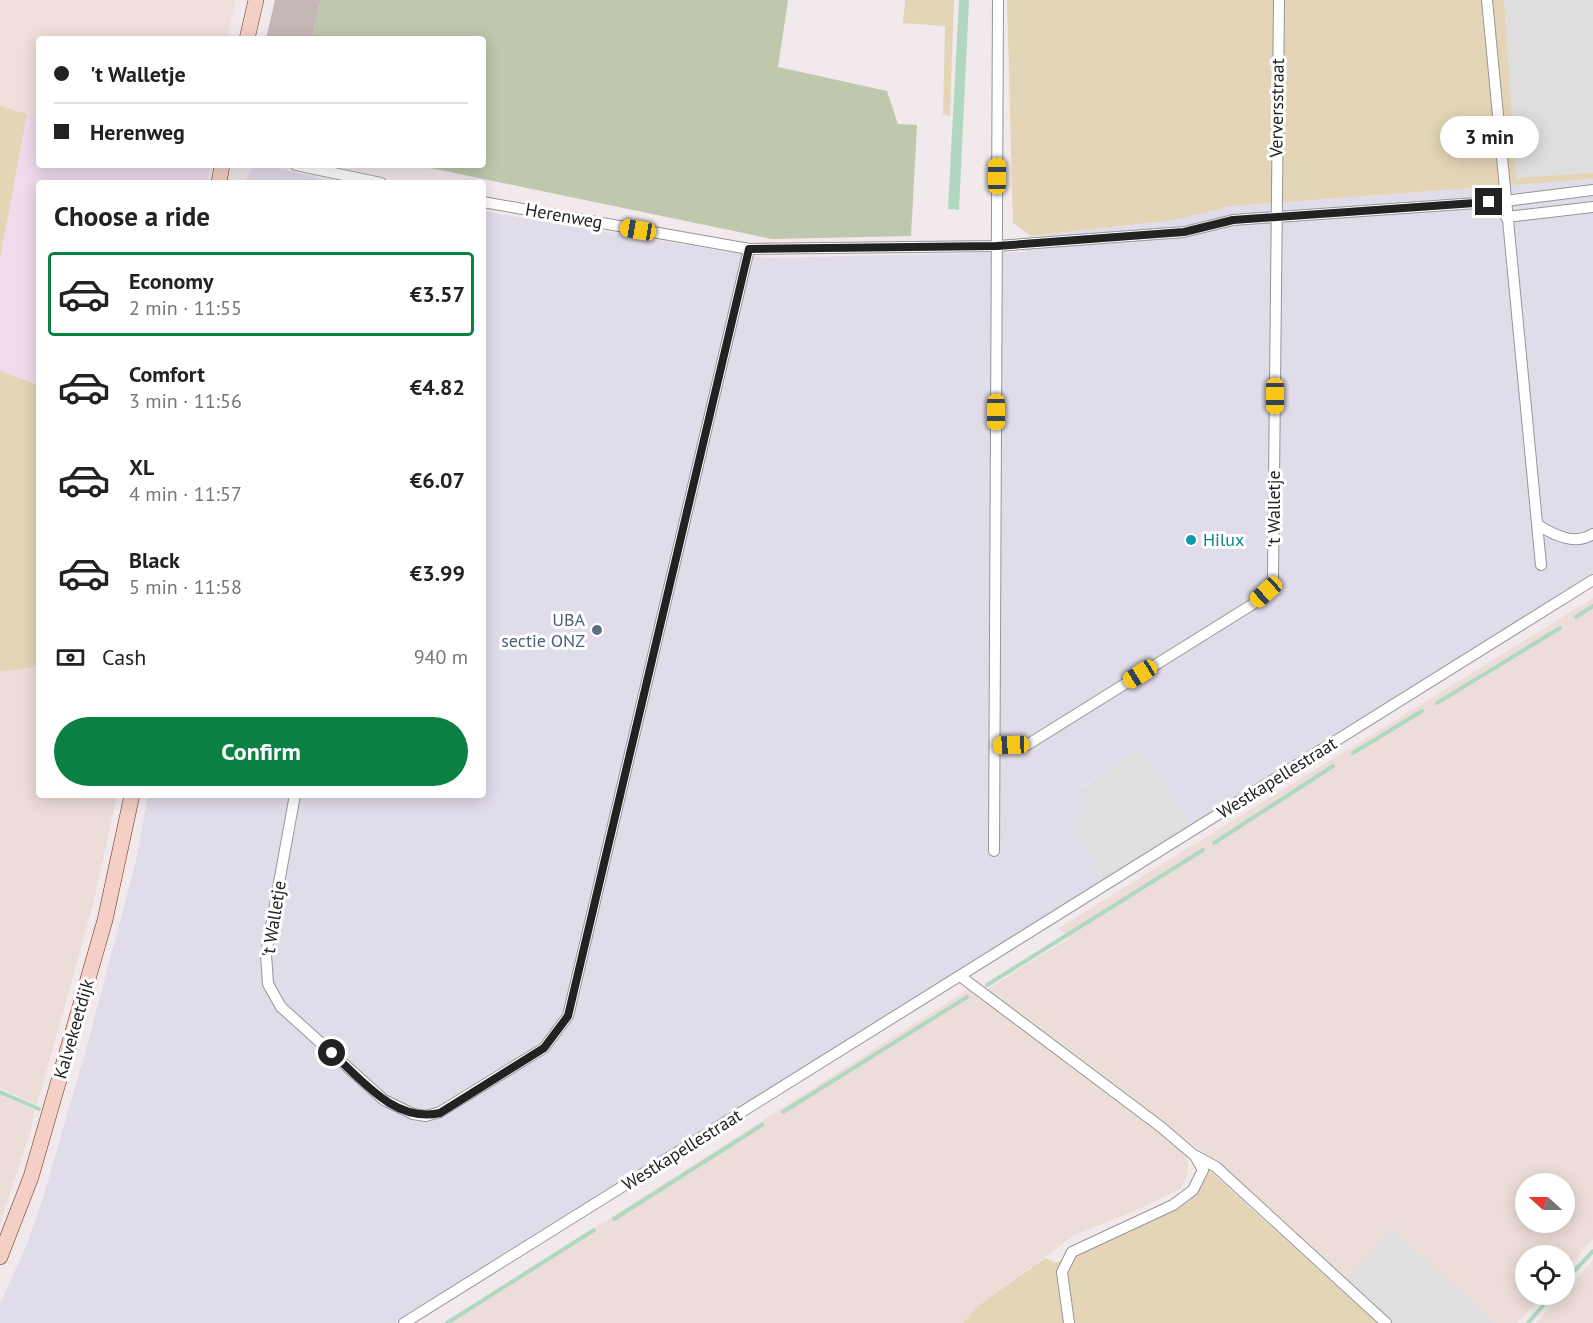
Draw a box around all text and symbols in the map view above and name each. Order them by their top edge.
street label: Verversstraat [1264,58,1289,159]
text: 't Walletje [90,60,186,88]
callout: 3 min [1440,115,1538,157]
text: Herenweg [90,118,185,146]
text: 3 min [1465,124,1514,150]
car [988,158,1006,194]
route end [1475,188,1502,215]
street label: Herenweg [524,197,604,234]
text: Choose a ride [54,199,210,233]
car [619,218,657,242]
icon: car [57,267,111,321]
text: Economy [129,267,213,295]
text: €3.57 [410,280,465,308]
text: 2 min · 11:55 [129,295,242,321]
icon: car [57,360,111,414]
text: Comfort [129,360,205,388]
text: €4.82 [410,373,465,401]
car [1266,378,1284,414]
text: 3 min · 11:56 [129,388,242,414]
car [987,394,1005,430]
icon: car [57,453,111,507]
text: XL [129,453,154,481]
text: €6.07 [410,466,465,494]
street label: 't Walletje [1262,470,1285,548]
text: 4 min · 11:57 [129,481,242,507]
place label: Hilux [1203,528,1244,551]
marker: Hilux [1184,533,1198,547]
icon: car [57,546,111,600]
text: Black [129,546,180,574]
text: €3.99 [410,559,465,587]
car [1247,573,1285,611]
text: 5 min · 11:58 [129,574,242,600]
place label: UBA sectie ONZ [501,608,585,652]
marker: UBA sectie ONZ [590,623,604,637]
icon: cash [54,641,87,674]
text: Cash [102,643,146,671]
text: 940 m [414,644,468,670]
car [1120,657,1160,691]
button: Confirm [54,717,468,786]
street label: Westkapellestraat [1213,732,1341,824]
car [993,735,1029,755]
street label: 't Walletje [256,879,291,959]
street label: Kalvekeetdijk [48,976,99,1081]
route start [318,1039,345,1066]
street label: Westkapellestraat [618,1104,746,1196]
north arrow [1515,1173,1575,1233]
map controls [1515,1173,1575,1305]
button: locate [1515,1245,1575,1305]

